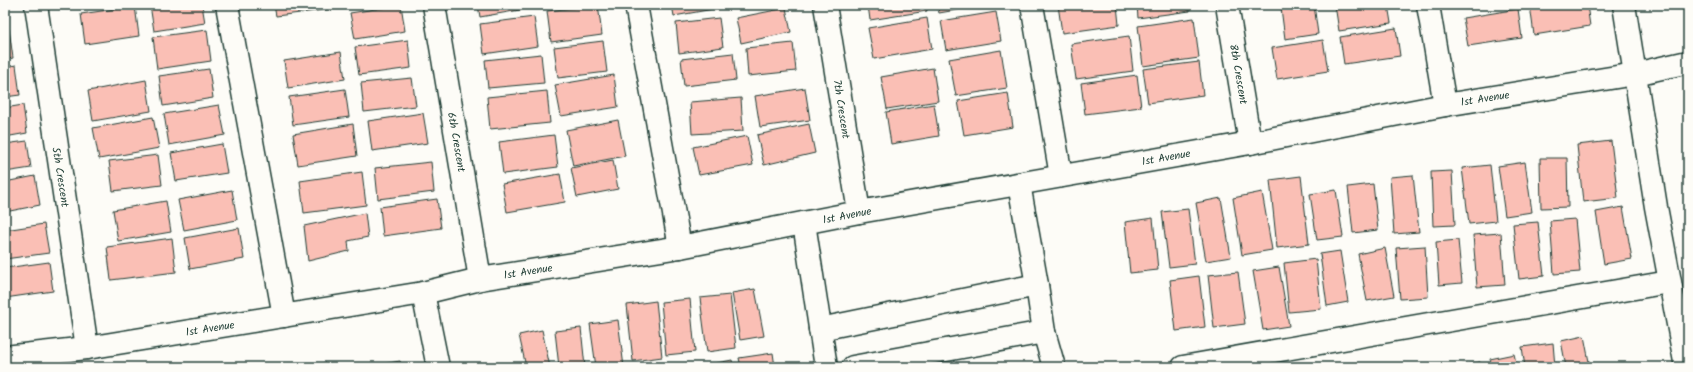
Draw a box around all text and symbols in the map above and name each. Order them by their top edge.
street label: 8th Crescent [1224,43,1252,107]
street label: 7th Crescent [827,78,855,141]
street label: 1st Avenue [1459,86,1511,112]
street label: 6th Crescent [442,111,470,174]
street label: 1st Avenue [1140,145,1192,171]
street label: 5th Crescent [46,146,74,209]
street label: 1st Avenue [821,202,873,230]
street label: 1st Avenue [502,259,554,285]
street label: 1st Avenue [184,316,236,342]

